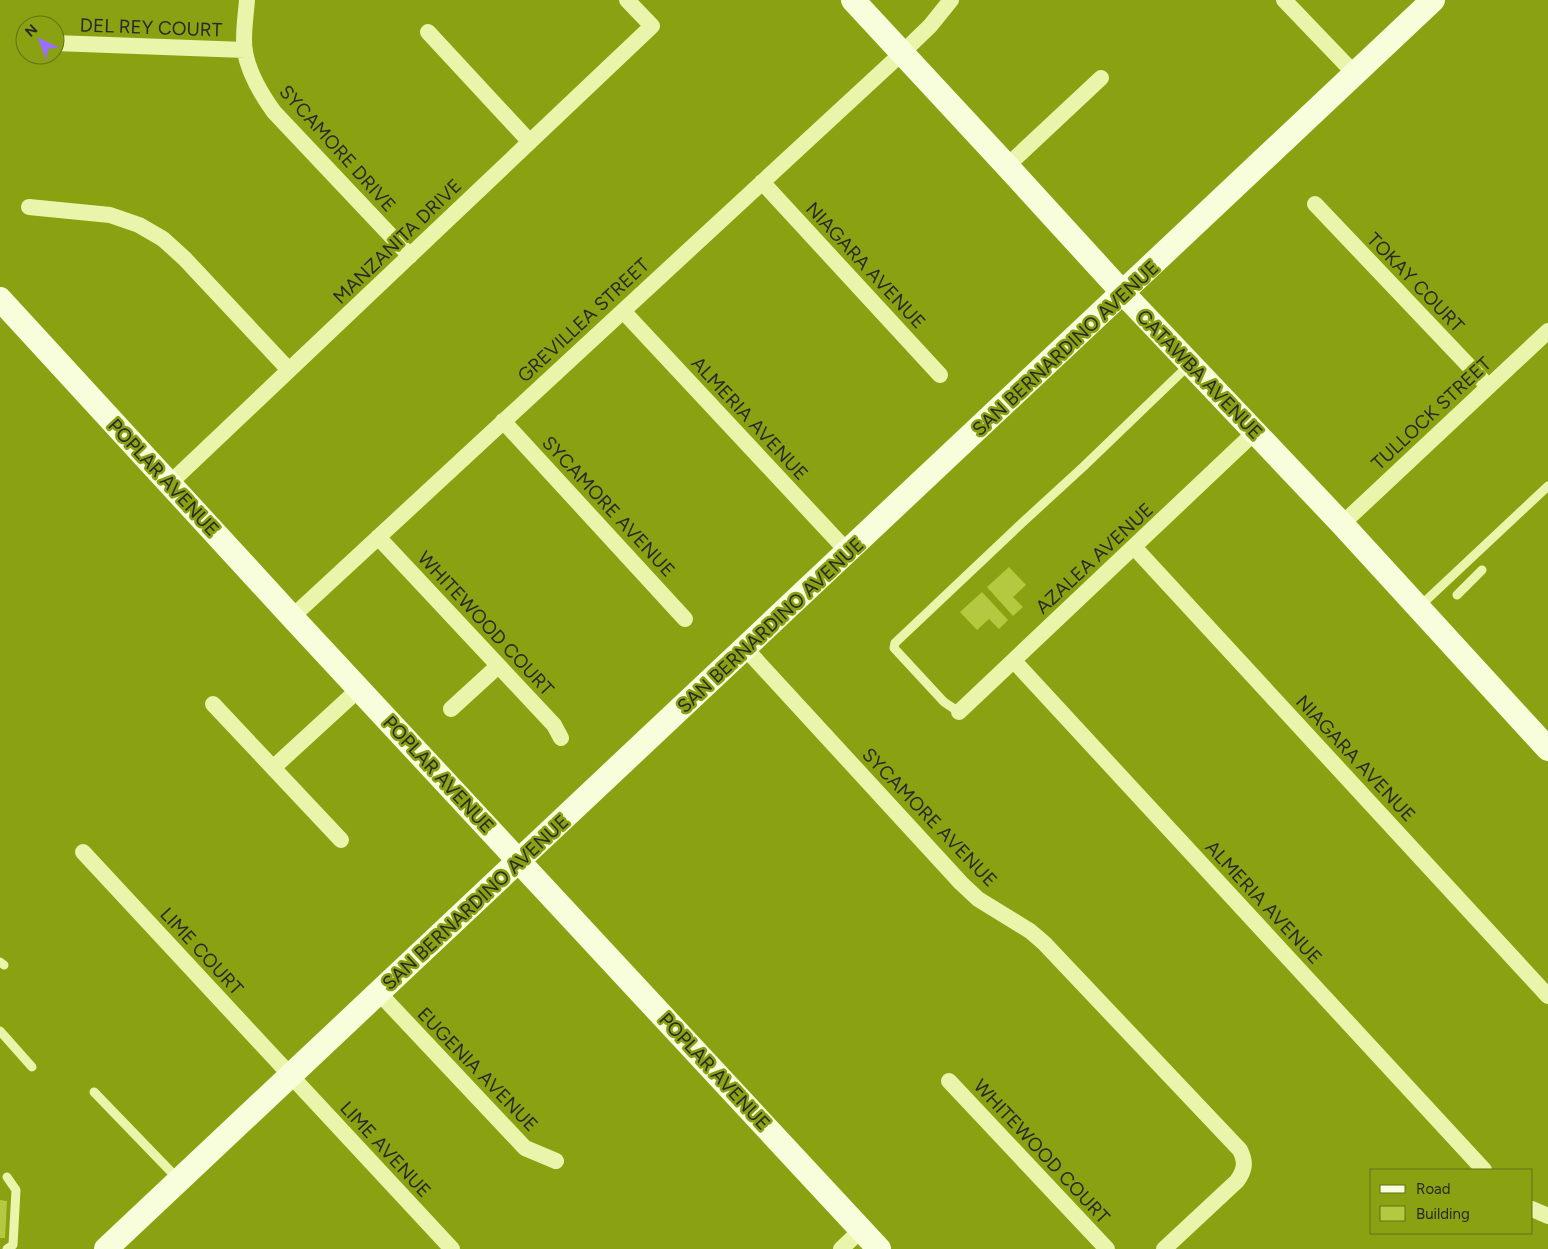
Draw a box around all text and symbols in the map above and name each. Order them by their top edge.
street label: DEL REY COURT [79,14,223,41]
north arrow [15,15,65,65]
text: N [22,21,41,41]
street label: SYCAMORE DRIVE [275,80,401,217]
street label: MANZANITA DRIVE [328,174,466,309]
street label: NIAGARA AVENUE [801,197,930,333]
street label: TOKAY COURT [1362,228,1469,337]
street label: GREVILLEA STREET [513,253,654,387]
street label: SAN BERNARDINO AVENUE [967,256,1163,441]
street label: CATAWBA AVENUE [1132,305,1267,444]
street label: ALMERIA AVENUE [686,352,813,485]
street label: TULLOCK STREET [1367,352,1496,475]
street label: POPLAR AVENUE [103,414,224,541]
street label: SYCAMORE AVENUE [537,431,680,582]
street label: AZALEA AVENUE [1031,498,1158,619]
street label: SAN BERNARDINO AVENUE [672,533,868,718]
street label: WHITEWOOD COURT [413,546,559,701]
street label: NIAGARA AVENUE [1291,690,1420,826]
street label: POPLAR AVENUE [378,711,499,838]
street label: SYCAMORE AVENUE [857,743,1002,892]
street label: SAN BERNARDINO AVENUE [377,810,573,995]
street label: ALMERIA AVENUE [1200,836,1327,969]
street label: LIME COURT [155,903,248,1000]
street label: EUGENIA AVENUE [413,1003,543,1136]
street label: POPLAR AVENUE [654,1008,775,1135]
street label: WHITEWOOD COURT [969,1074,1115,1229]
street label: LIME AVENUE [335,1097,436,1202]
legend [1370,1169,1533,1234]
text: Road [1416,1180,1451,1198]
text: Building [1416,1205,1470,1223]

